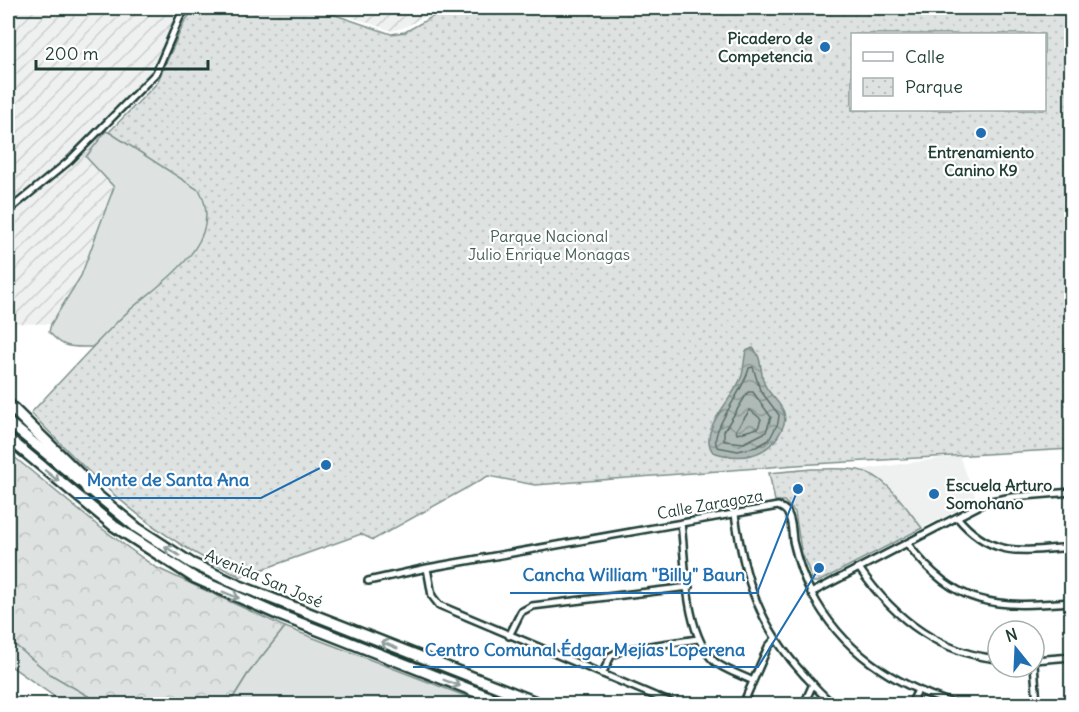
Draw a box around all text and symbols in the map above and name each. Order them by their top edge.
place label: Picadero de Competencia [718,28,813,67]
scale bar [36,33,208,71]
legend [851,33,1046,111]
marker: Picadero de Competencia [818,40,832,54]
text: 200 m [45,42,99,65]
text: Calle [905,45,945,68]
text: Parque [905,75,963,98]
marker: Entrenamiento Canino K9 [974,126,988,140]
place label: Entrenamiento Canino K9 [928,142,1034,180]
park label: Parque Nacional Julio Enrique Monagas [468,226,630,264]
callout: Monte de Santa Ana [75,462,261,498]
text: Monte de Santa Ana [87,468,249,491]
one-way arrow [44,469,60,482]
place label: Escuela Arturo Somohano [946,475,1052,513]
street label: Calle Zaragoza [656,485,764,523]
marker: Escuela Arturo Somohano [927,487,941,501]
street label: Avenida San José [202,544,326,612]
one-way arrow [164,545,181,557]
callout: Cancha William "Billy" Baun [510,557,757,593]
text: Cancha William "Billy" Baun [523,563,746,586]
one-way arrow [222,590,240,601]
north arrow [986,619,1046,679]
text: N [1003,624,1020,646]
callout: Centro Comunal Édgar Mejías Loperena [413,631,758,667]
text: Centro Comunal Édgar Mejías Loperena [425,638,745,661]
one-way arrow [380,639,399,650]
one-way arrow [442,678,460,689]

